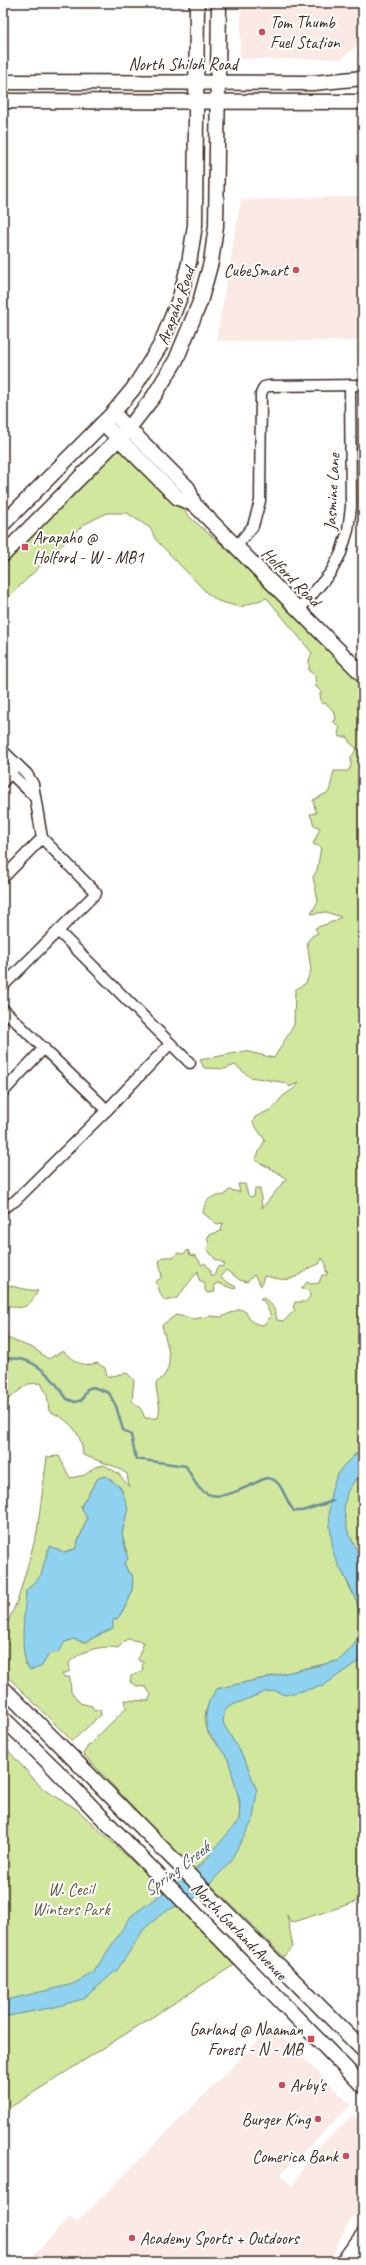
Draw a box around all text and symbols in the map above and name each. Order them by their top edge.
place label: Tom Thumb Fuel Station [270,12,341,53]
marker: Tom Thumb Fuel Station [257,27,267,37]
street label: North Shiloh Road [129,54,240,75]
place label: CubeSmart [224,260,290,281]
street label: Arapaho Road [152,262,201,348]
marker: CubeSmart [291,265,301,275]
street label: Jasmine Lane [319,452,345,532]
place label: Arapaho @ Holford - W - MB1 [33,527,145,568]
marker: Arapaho @ Holford - W - MB1 [20,542,30,552]
street label: Holford Road [257,543,327,613]
water label: Spring Creek [138,1835,216,1901]
street label: North Garland Avenue [187,1877,292,1986]
park label: W. Cecil Winters Park [32,1879,111,1920]
place label: Garland @ Naaman Forest - N - MB [189,2019,304,2060]
marker: Garland @ Naaman Forest - N - MB [306,2034,316,2044]
place label: Arby's [290,2075,328,2096]
marker: Arby's [277,2080,287,2090]
place label: Burger King [242,2109,312,2130]
marker: Burger King [313,2114,323,2124]
place label: Comerica Bank [252,2146,340,2167]
marker: Comerica Bank [341,2151,351,2161]
place label: Academy Sports + Outdoors [140,2228,301,2249]
marker: Academy Sports + Outdoors [127,2233,137,2243]

